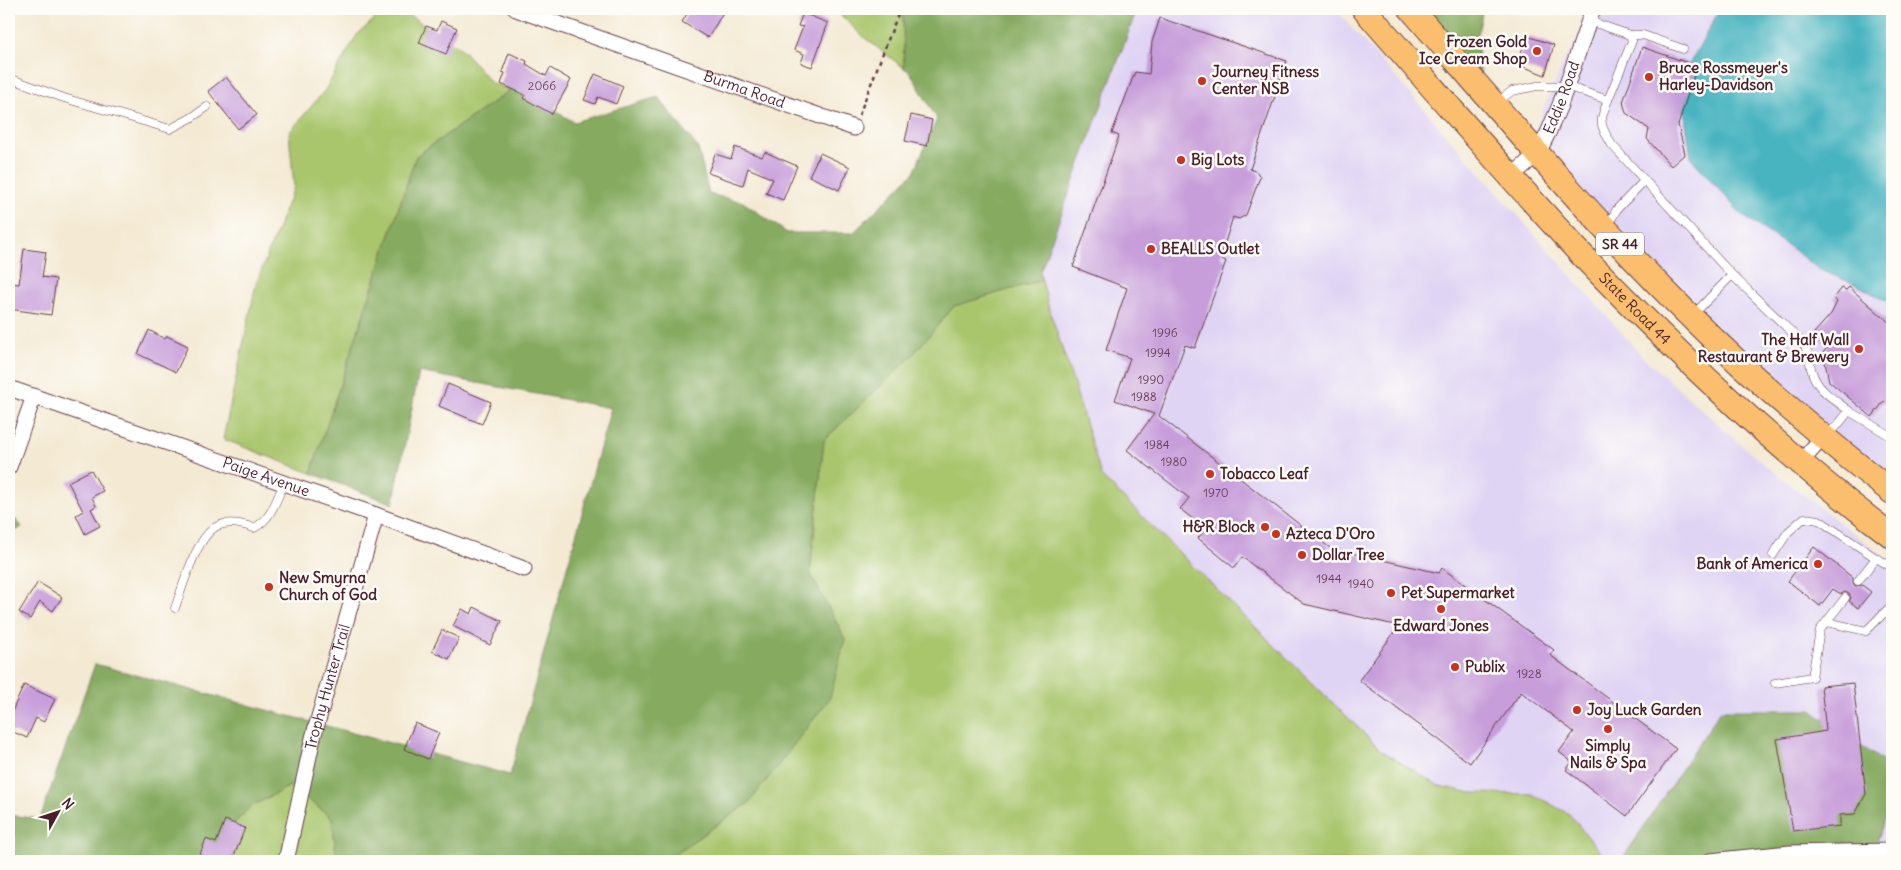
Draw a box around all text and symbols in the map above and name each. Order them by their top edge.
place label: Frozen Gold Ice Cream Shop [1419,32,1527,69]
marker: Frozen Gold Ice Cream Shop [1531,45,1543,57]
street label: Eddie Road [1539,58,1583,137]
place label: Bruce Rossmeyer's Harley-Davidson [1659,58,1788,95]
place label: Journey Fitness Center NSB [1212,62,1319,98]
street label: Burma Road [701,66,788,112]
marker: Bruce Rossmeyer's Harley-Davidson [1643,71,1655,83]
marker: Journey Fitness Center NSB [1196,75,1208,87]
house number: 2066 [528,78,556,93]
place label: Big Lots [1191,150,1244,170]
marker: Big Lots [1175,154,1187,166]
road number: SR 44 [1596,232,1644,255]
place label: BEALLS Outlet [1161,239,1260,258]
marker: BEALLS Outlet [1145,243,1157,255]
street label: State Road 44 [1595,268,1675,349]
house number: 1996 [1152,325,1178,340]
place label: The Half Wall Restaurant & Brewery [1698,330,1849,367]
marker: The Half Wall Restaurant & Brewery [1853,343,1865,355]
house number: 1994 [1145,345,1171,360]
house number: 1990 [1138,372,1164,387]
house number: 1988 [1131,389,1157,404]
house number: 1984 [1144,437,1170,452]
street label: Paige Avenue [220,453,312,500]
house number: 1980 [1161,454,1187,469]
place label: Tobacco Leaf [1220,464,1309,483]
marker: Tobacco Leaf [1204,468,1216,480]
house number: 1970 [1203,485,1229,500]
place label: H&R Block [1183,517,1255,536]
marker: H&R Block [1259,521,1271,533]
place label: Azteca D'Oro [1286,524,1376,543]
marker: Azteca D'Oro [1270,528,1282,540]
place label: Dollar Tree [1312,545,1385,564]
marker: Dollar Tree [1296,549,1308,561]
place label: Bank of America [1696,554,1808,573]
marker: Bank of America [1812,558,1824,570]
place label: New Smyrna Church of God [279,568,377,604]
house number: 1944 [1316,571,1342,586]
house number: 1940 [1348,576,1374,591]
marker: New Smyrna Church of God [263,581,275,593]
place label: Pet Supermarket [1401,583,1515,603]
marker: Pet Supermarket [1385,587,1397,599]
marker: Edward Jones [1435,603,1447,615]
place label: Edward Jones [1393,616,1489,635]
street label: Trophy Hunter Trail [301,622,354,751]
place label: Publix [1465,657,1506,676]
marker: Publix [1449,661,1461,673]
house number: 1928 [1516,666,1542,681]
place label: Joy Luck Garden [1587,700,1702,720]
marker: Joy Luck Garden [1571,704,1583,716]
marker: Simply Nails & Spa [1602,723,1614,735]
place label: Simply Nails & Spa [1570,736,1647,773]
north arrow [32,788,82,838]
text: N [58,794,78,813]

